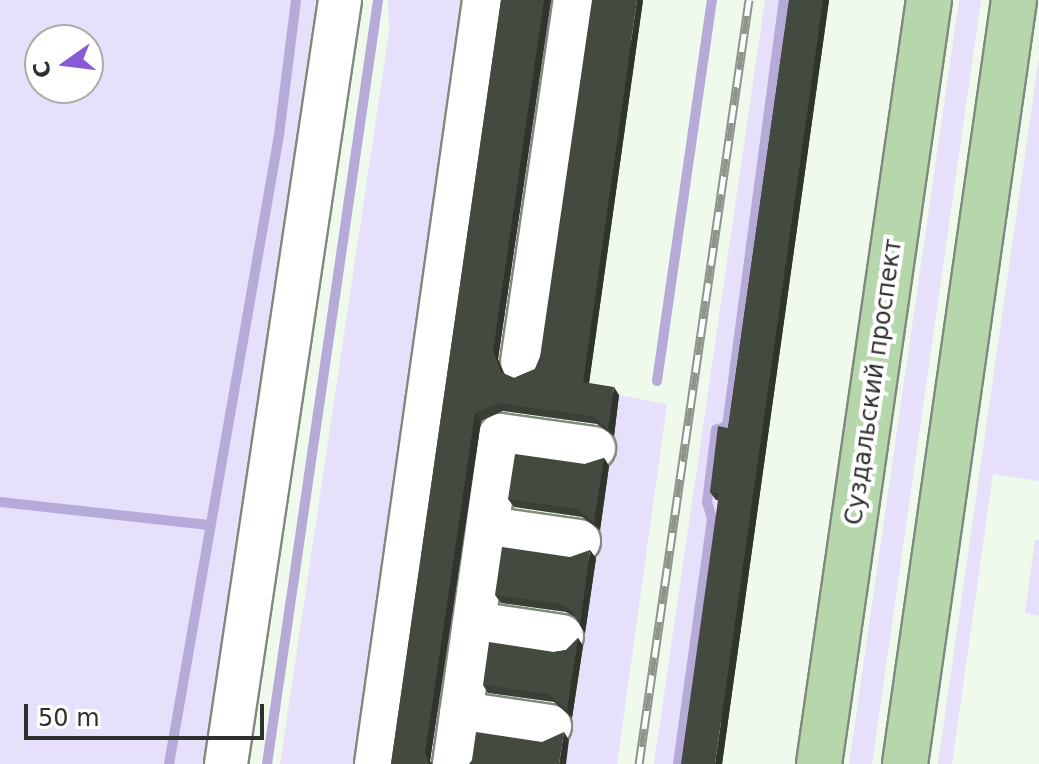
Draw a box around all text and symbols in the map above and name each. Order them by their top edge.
north arrow [24,24,104,104]
text: С [28,59,56,80]
street label: Суздальский проспект [840,237,908,527]
scale bar [28,688,268,738]
text: 50 m [38,704,100,732]

